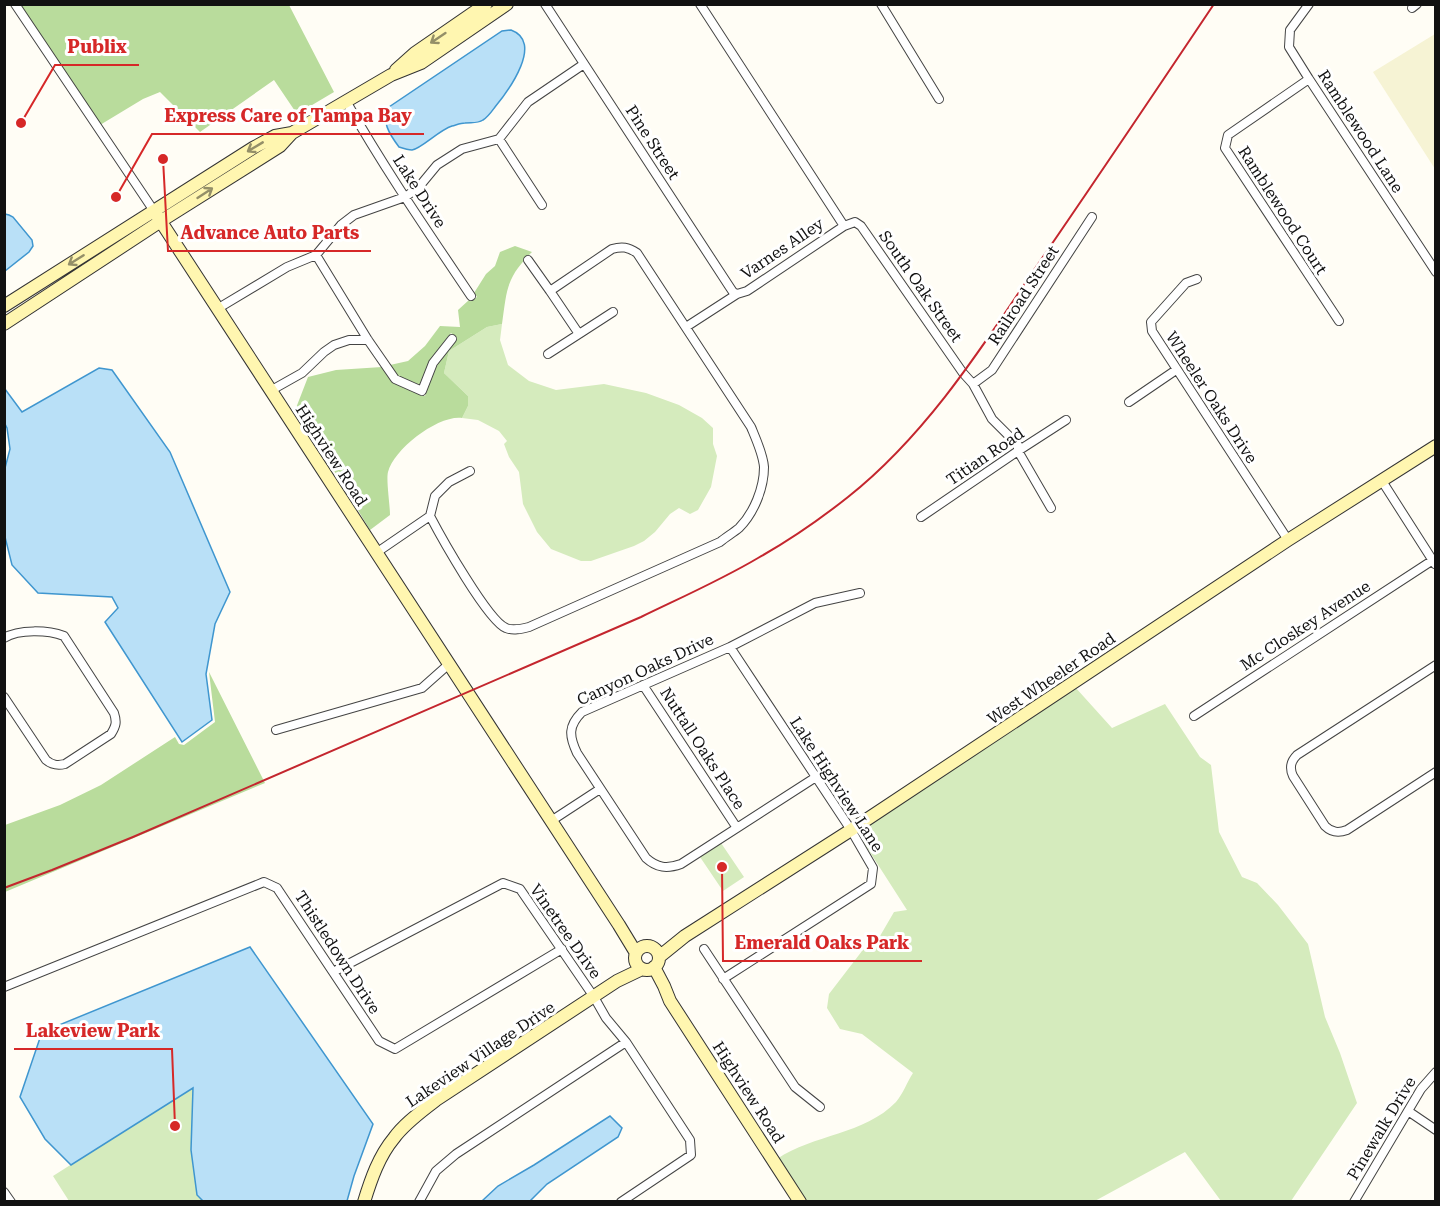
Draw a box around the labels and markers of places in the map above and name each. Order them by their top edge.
callout: Publix [55,29,139,65]
callout: Express Care of Tampa Bay [152,98,424,134]
callout: Advance Auto Parts [168,215,371,251]
callout: Emerald Oaks Park [723,925,922,961]
callout: Lakeview Park [14,1013,172,1049]

